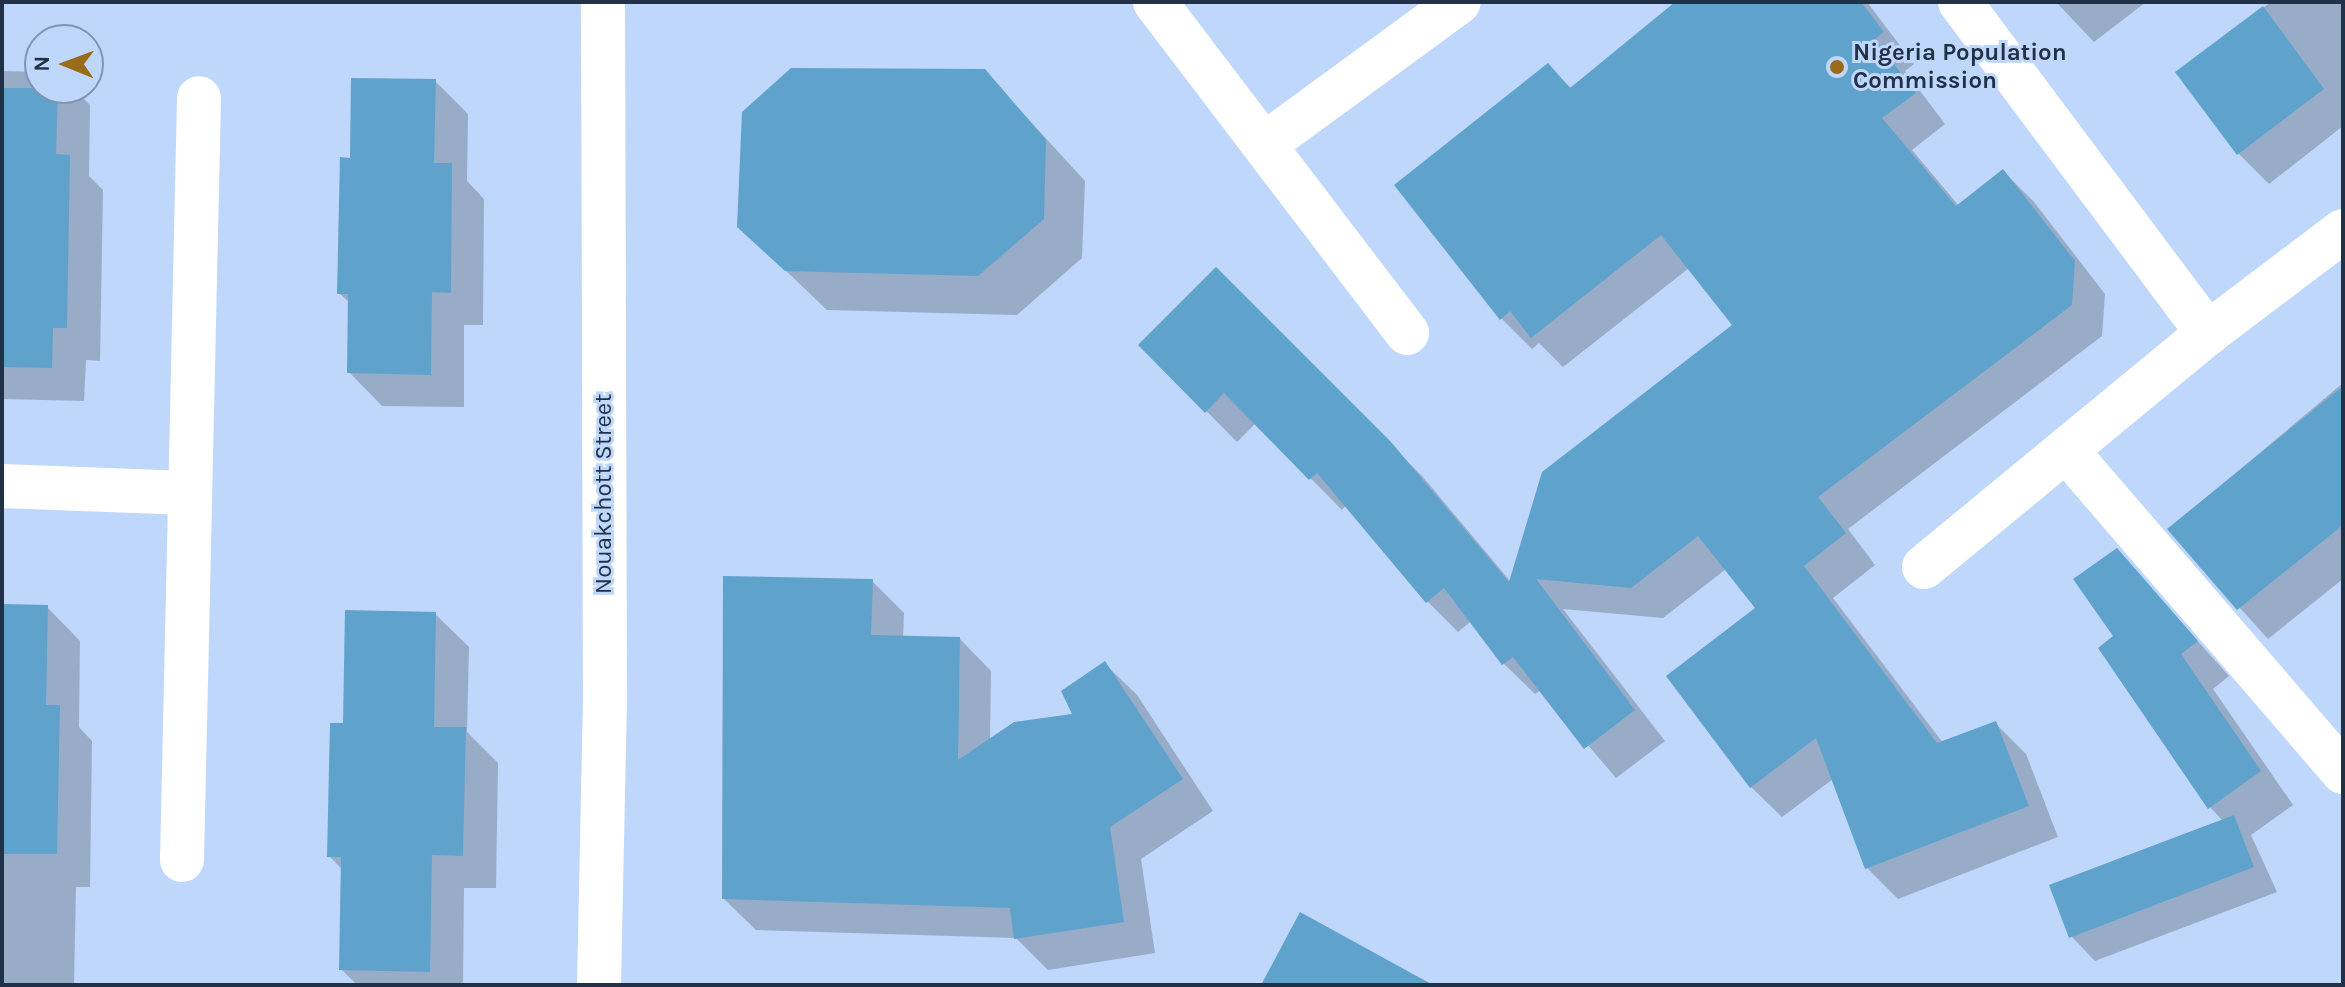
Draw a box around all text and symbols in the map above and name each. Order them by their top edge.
north arrow [24,24,104,104]
place label: Nigeria Population Commission [1853,39,2067,95]
text: N [29,55,55,72]
marker: Nigeria Population Commission [1828,58,1846,76]
street label: Nouakchott Street [590,394,618,594]

